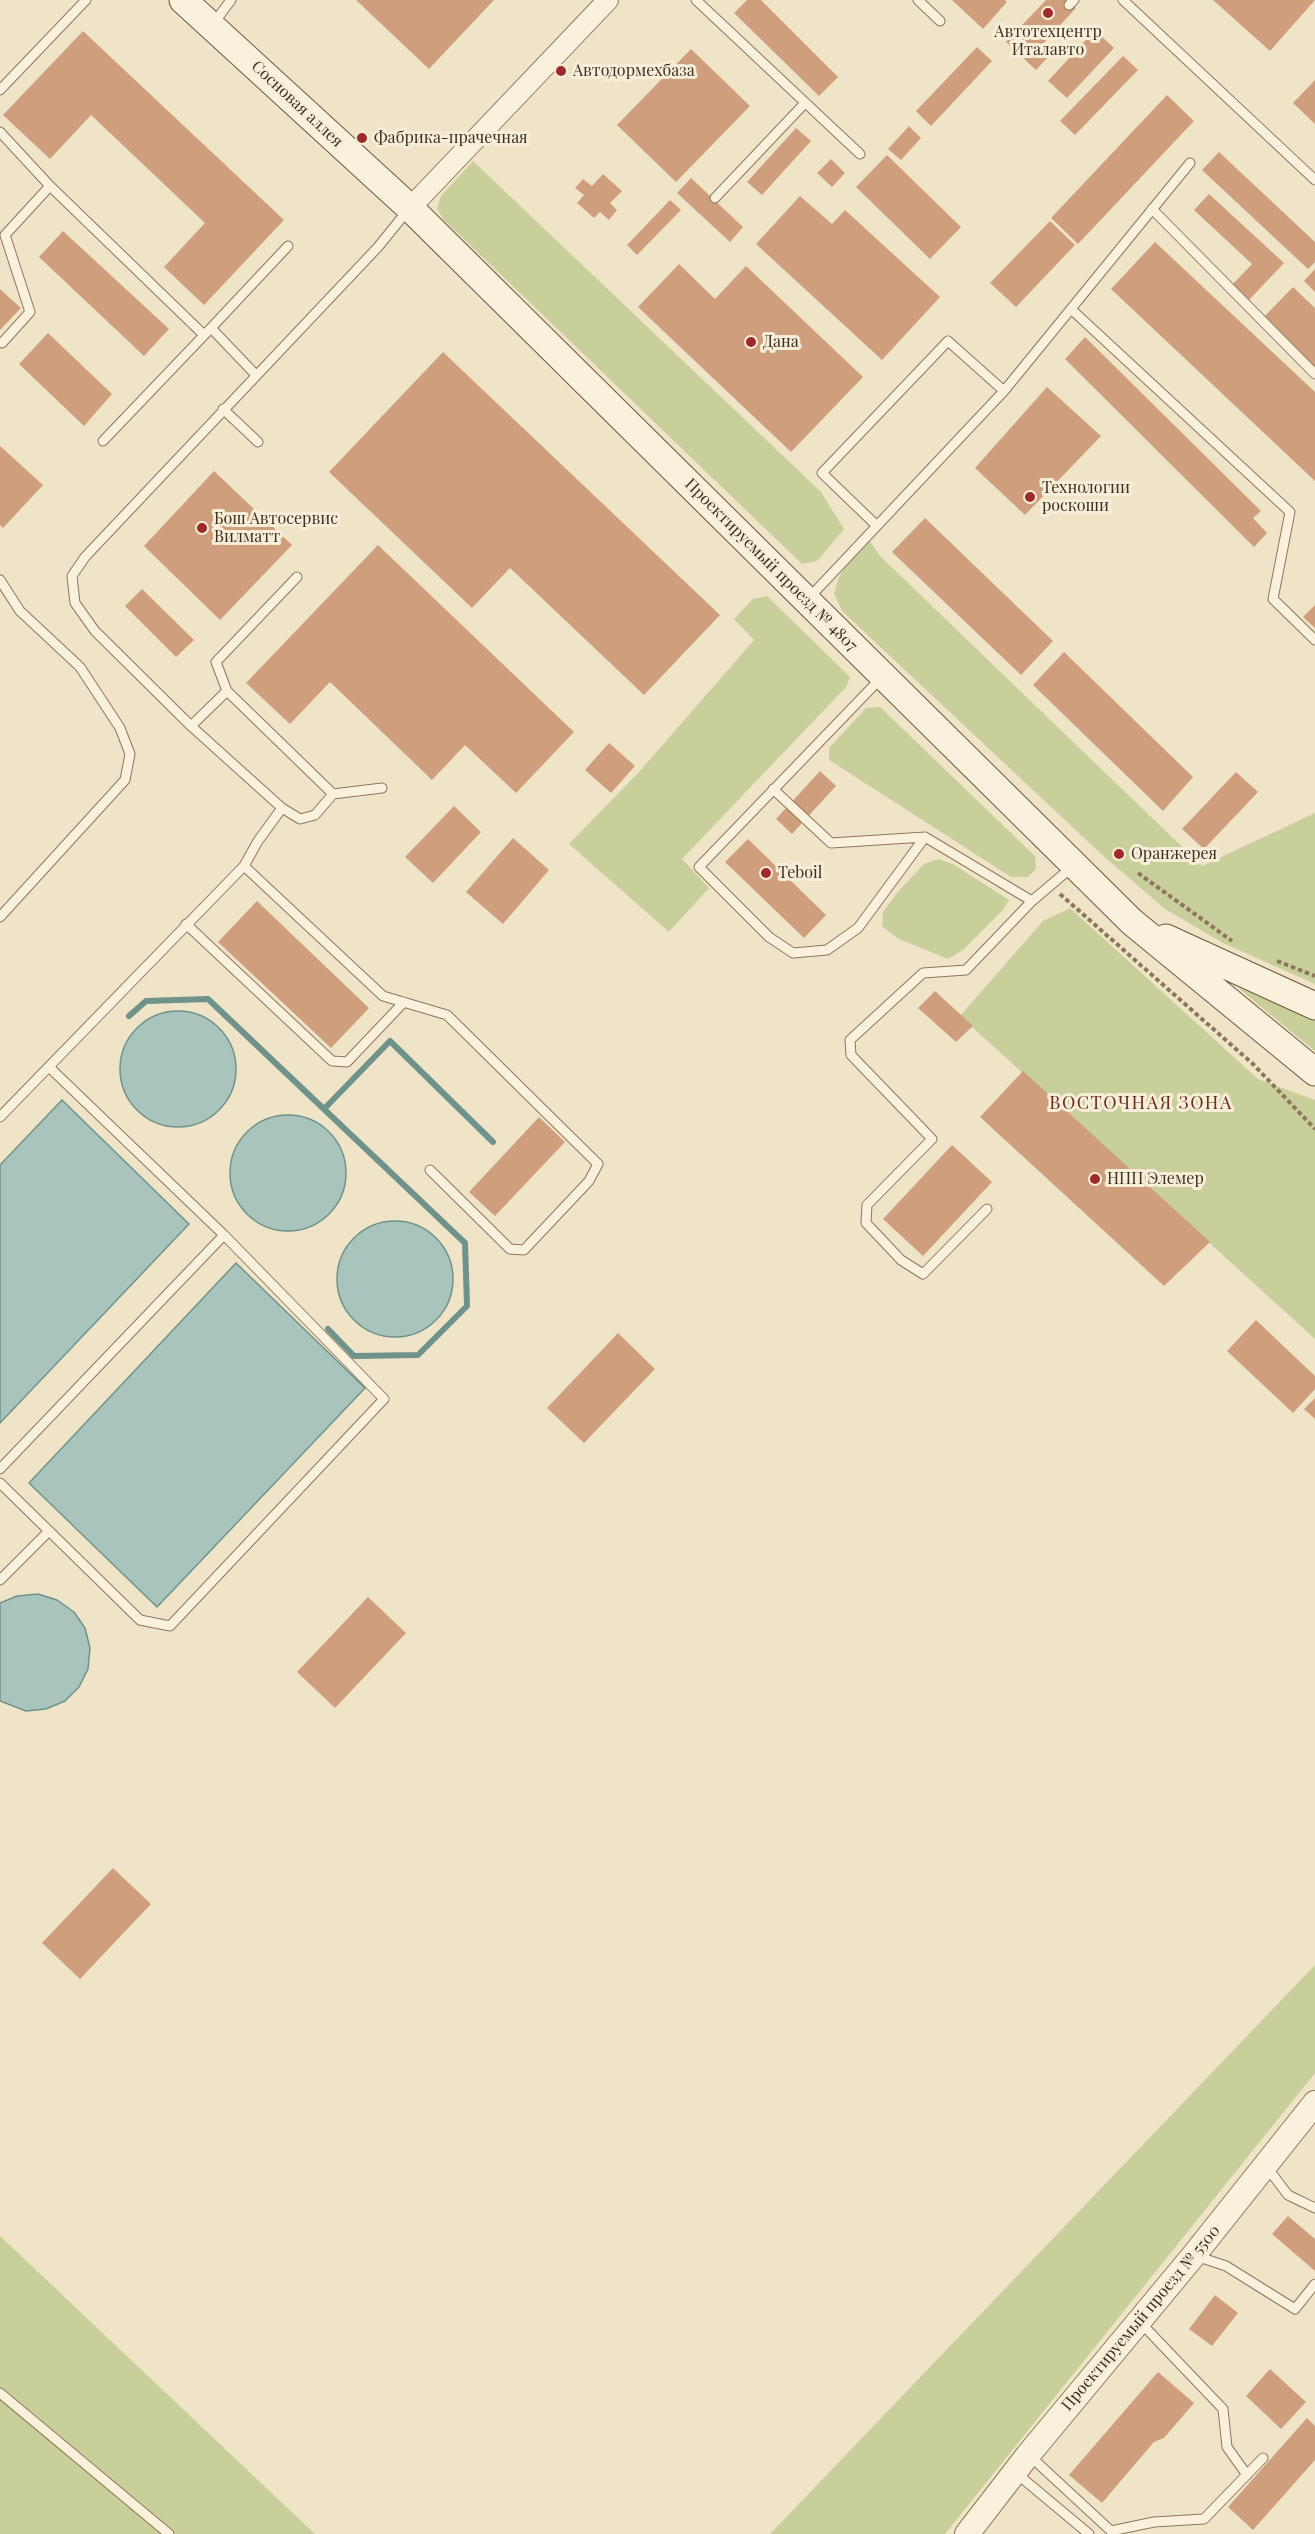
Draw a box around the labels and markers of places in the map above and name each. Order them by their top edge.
marker: Автотехцентр Италавто [1041,6,1055,20]
place label: Автотехцентр Италавто [994,22,1102,60]
place label: Автодормехбаза [573,61,695,81]
marker: Автодормехбаза [554,64,568,78]
place label: Фабрика-прачечная [374,128,528,148]
marker: Фабрика-прачечная [355,131,369,145]
place label: Дана [763,332,799,352]
marker: Дана [744,335,758,349]
place label: Технологии роскоши [1042,478,1130,516]
marker: Технологии роскоши [1023,490,1037,504]
place label: Бош Автосервис Вилматт [214,509,338,547]
marker: Бош Автосервис Вилматт [195,521,209,535]
place label: Оранжерея [1131,844,1217,864]
marker: Оранжерея [1112,847,1126,861]
place label: Teboil [778,863,822,883]
marker: Teboil [759,866,773,880]
place label: НПП Элемер [1107,1169,1204,1189]
marker: НПП Элемер [1088,1172,1102,1186]

